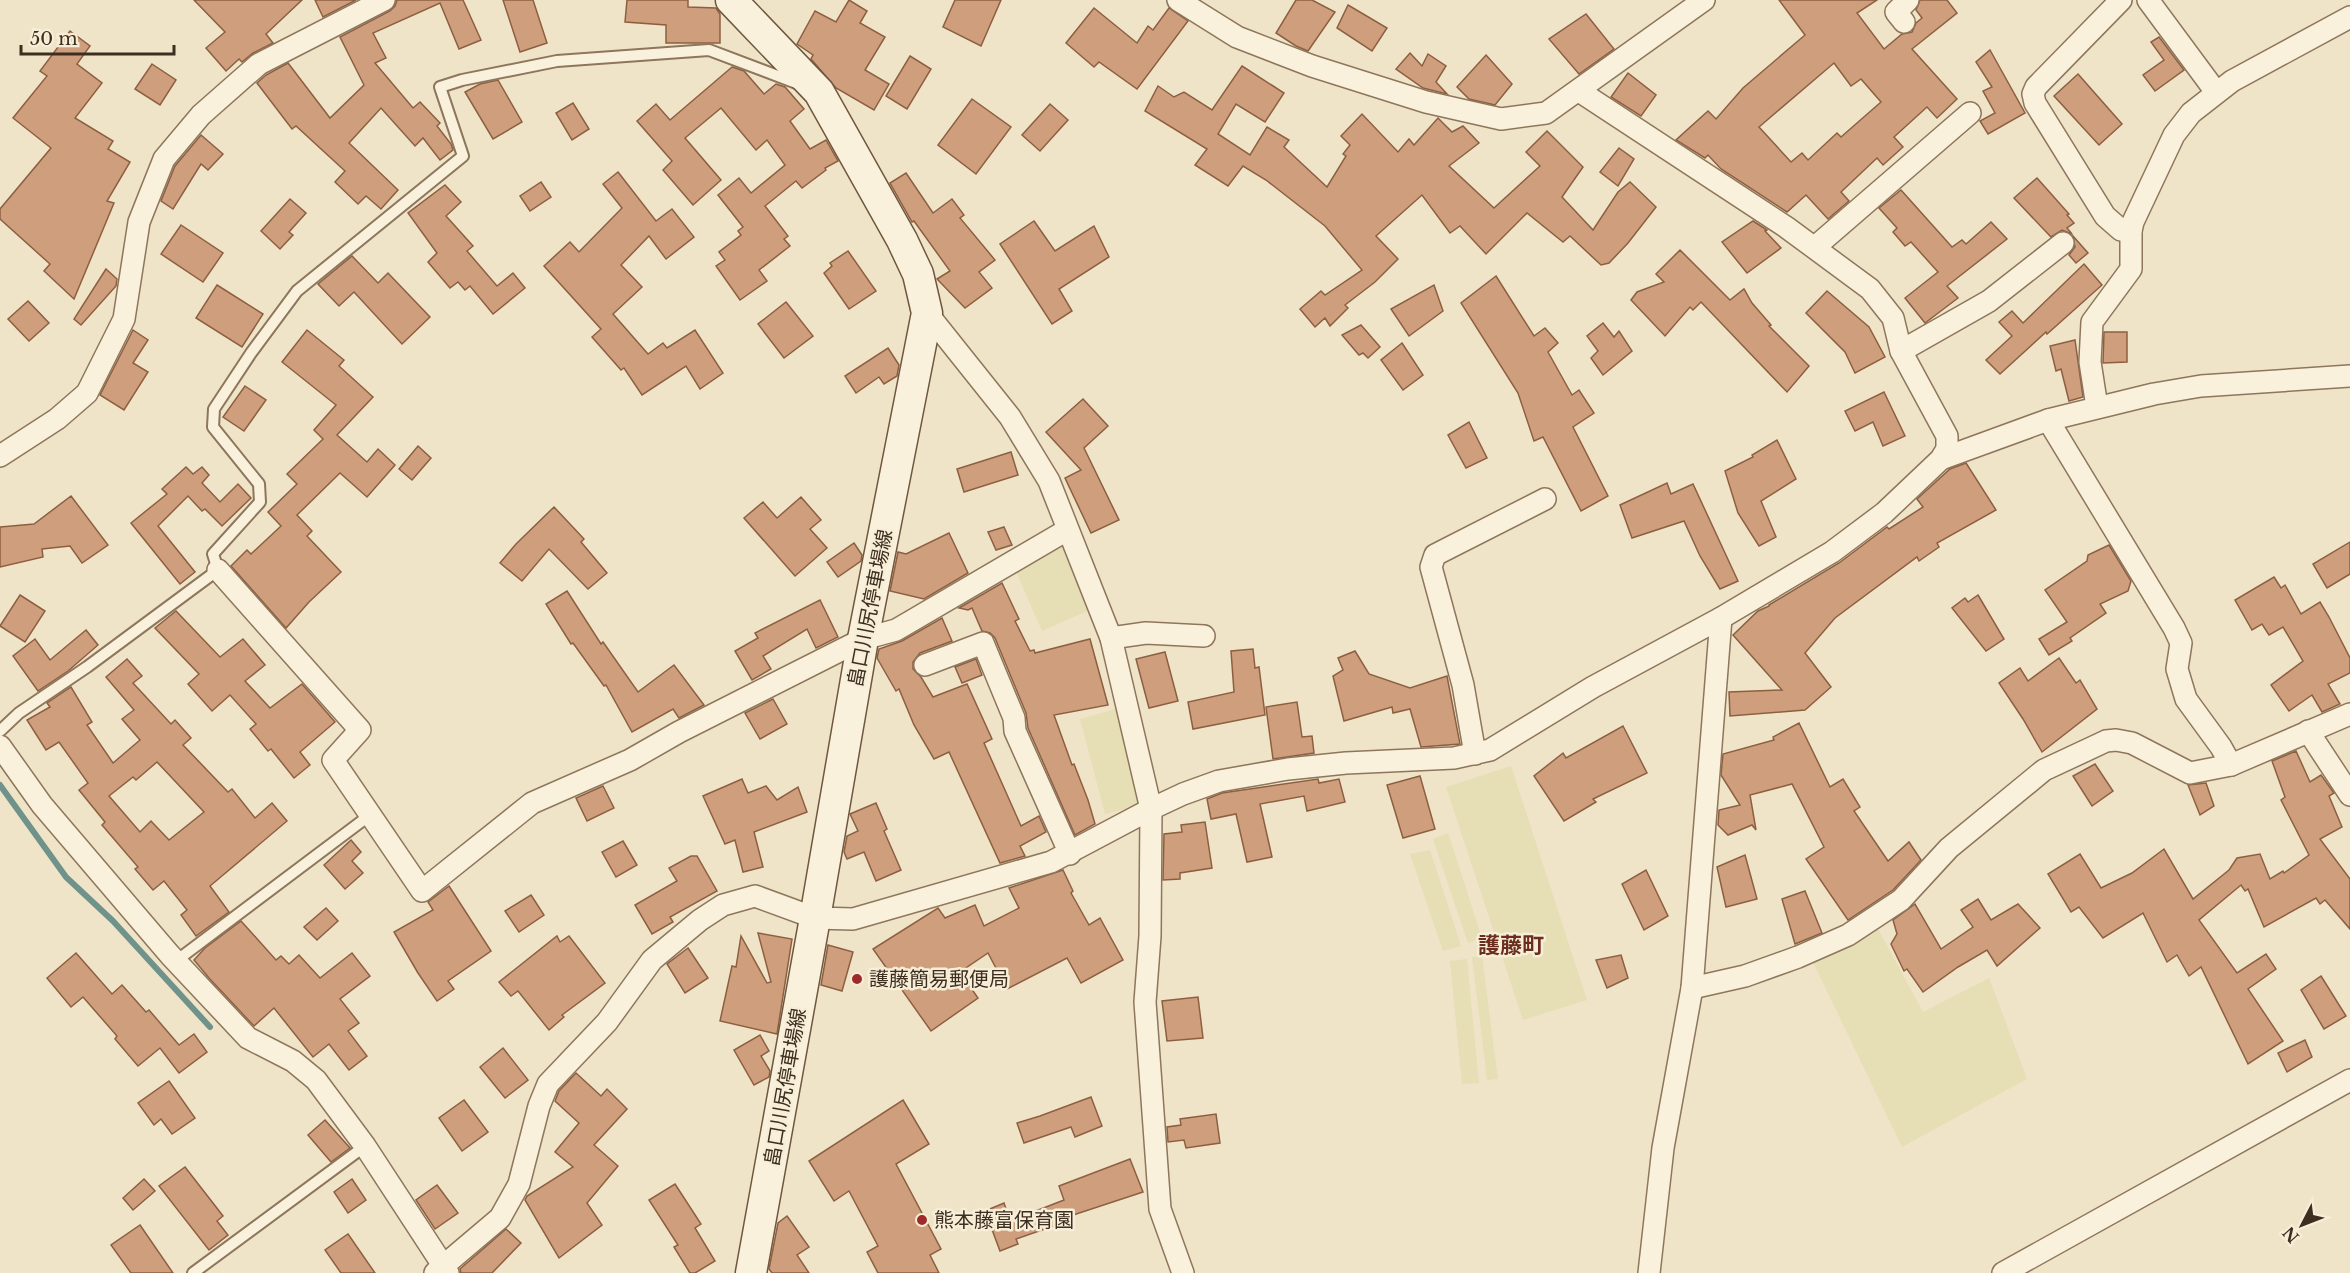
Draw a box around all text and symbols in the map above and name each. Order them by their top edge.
scale bar [21,18,174,56]
text: 50 m [30,28,78,50]
street label: 畠口川尻停車場線 [843,527,897,689]
district label: 護藤町 [1478,932,1544,959]
place label: 護藤簡易郵便局 [869,967,1009,991]
marker: 護藤簡易郵便局 [850,972,864,986]
street label: 畠口川尻停車場線 [759,1006,811,1168]
north arrow [2272,1195,2332,1255]
place label: 熊本藤富保育園 [934,1208,1074,1232]
marker: 熊本藤富保育園 [915,1213,929,1227]
text: N [2278,1223,2303,1247]

